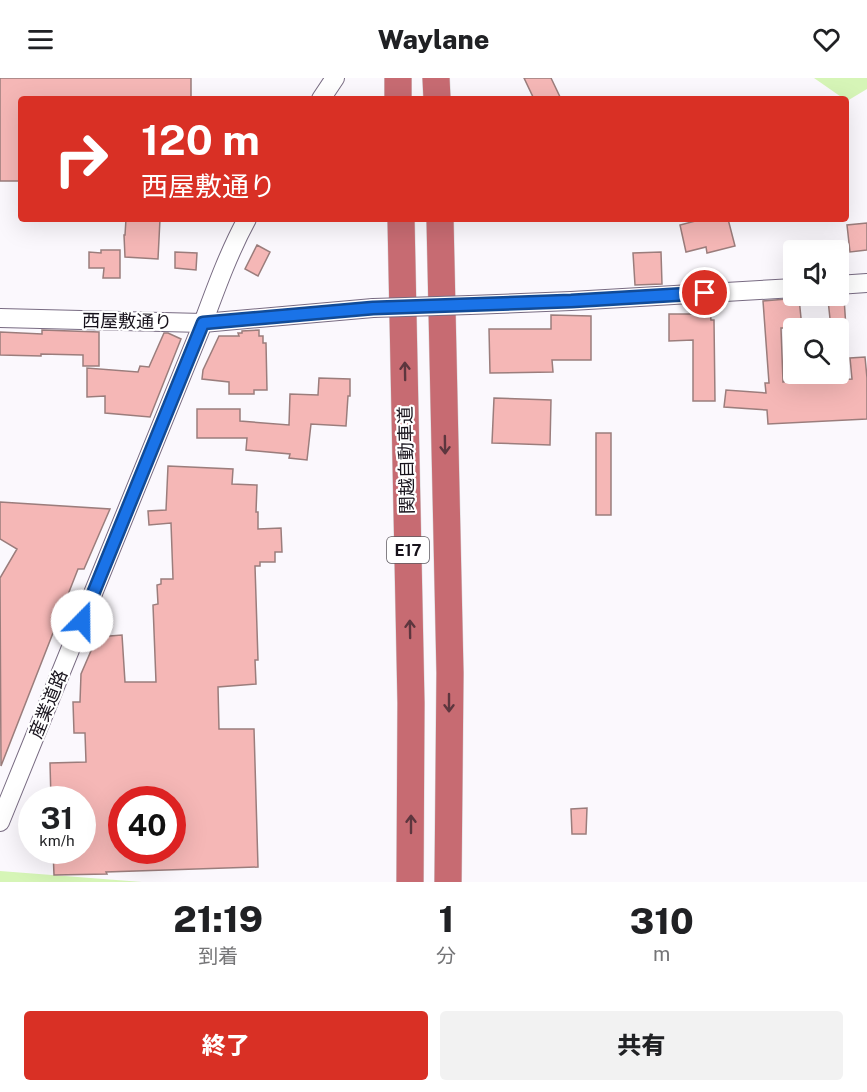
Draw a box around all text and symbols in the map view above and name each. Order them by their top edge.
icon: menu [24,23,57,56]
text: Waylane [378,23,489,55]
icon: heart [810,23,843,56]
text: 120 m [141,115,260,164]
icon: right [42,120,120,198]
text: 西屋敷通り [141,170,276,202]
map controls [783,240,849,384]
button: sound [783,240,849,306]
pin [679,267,730,318]
icon: arrive [688,276,721,309]
street label: 西屋敷通り [82,310,172,332]
button: search [783,318,849,384]
one-way arrow [399,361,410,381]
street label: 関越自動車道 [395,406,417,514]
one-way arrow [439,435,451,455]
road number: E17 [387,537,429,563]
position arrow [50,589,114,653]
one-way arrow [404,619,416,639]
street label: 産業道路 [25,667,71,741]
one-way arrow [443,693,455,713]
speed limit sign: 40 [108,786,186,864]
text: 31 [41,800,73,836]
one-way arrow [405,814,417,834]
text: km/h [39,832,75,849]
text: 21:19 [173,898,263,940]
text: 1 [438,898,454,940]
text: 310 [630,900,694,942]
text: m [653,942,670,966]
text: 到着 [198,944,238,968]
text: 分 [436,944,456,968]
button: 終了 [24,1011,428,1080]
button: 共有 [440,1011,843,1080]

